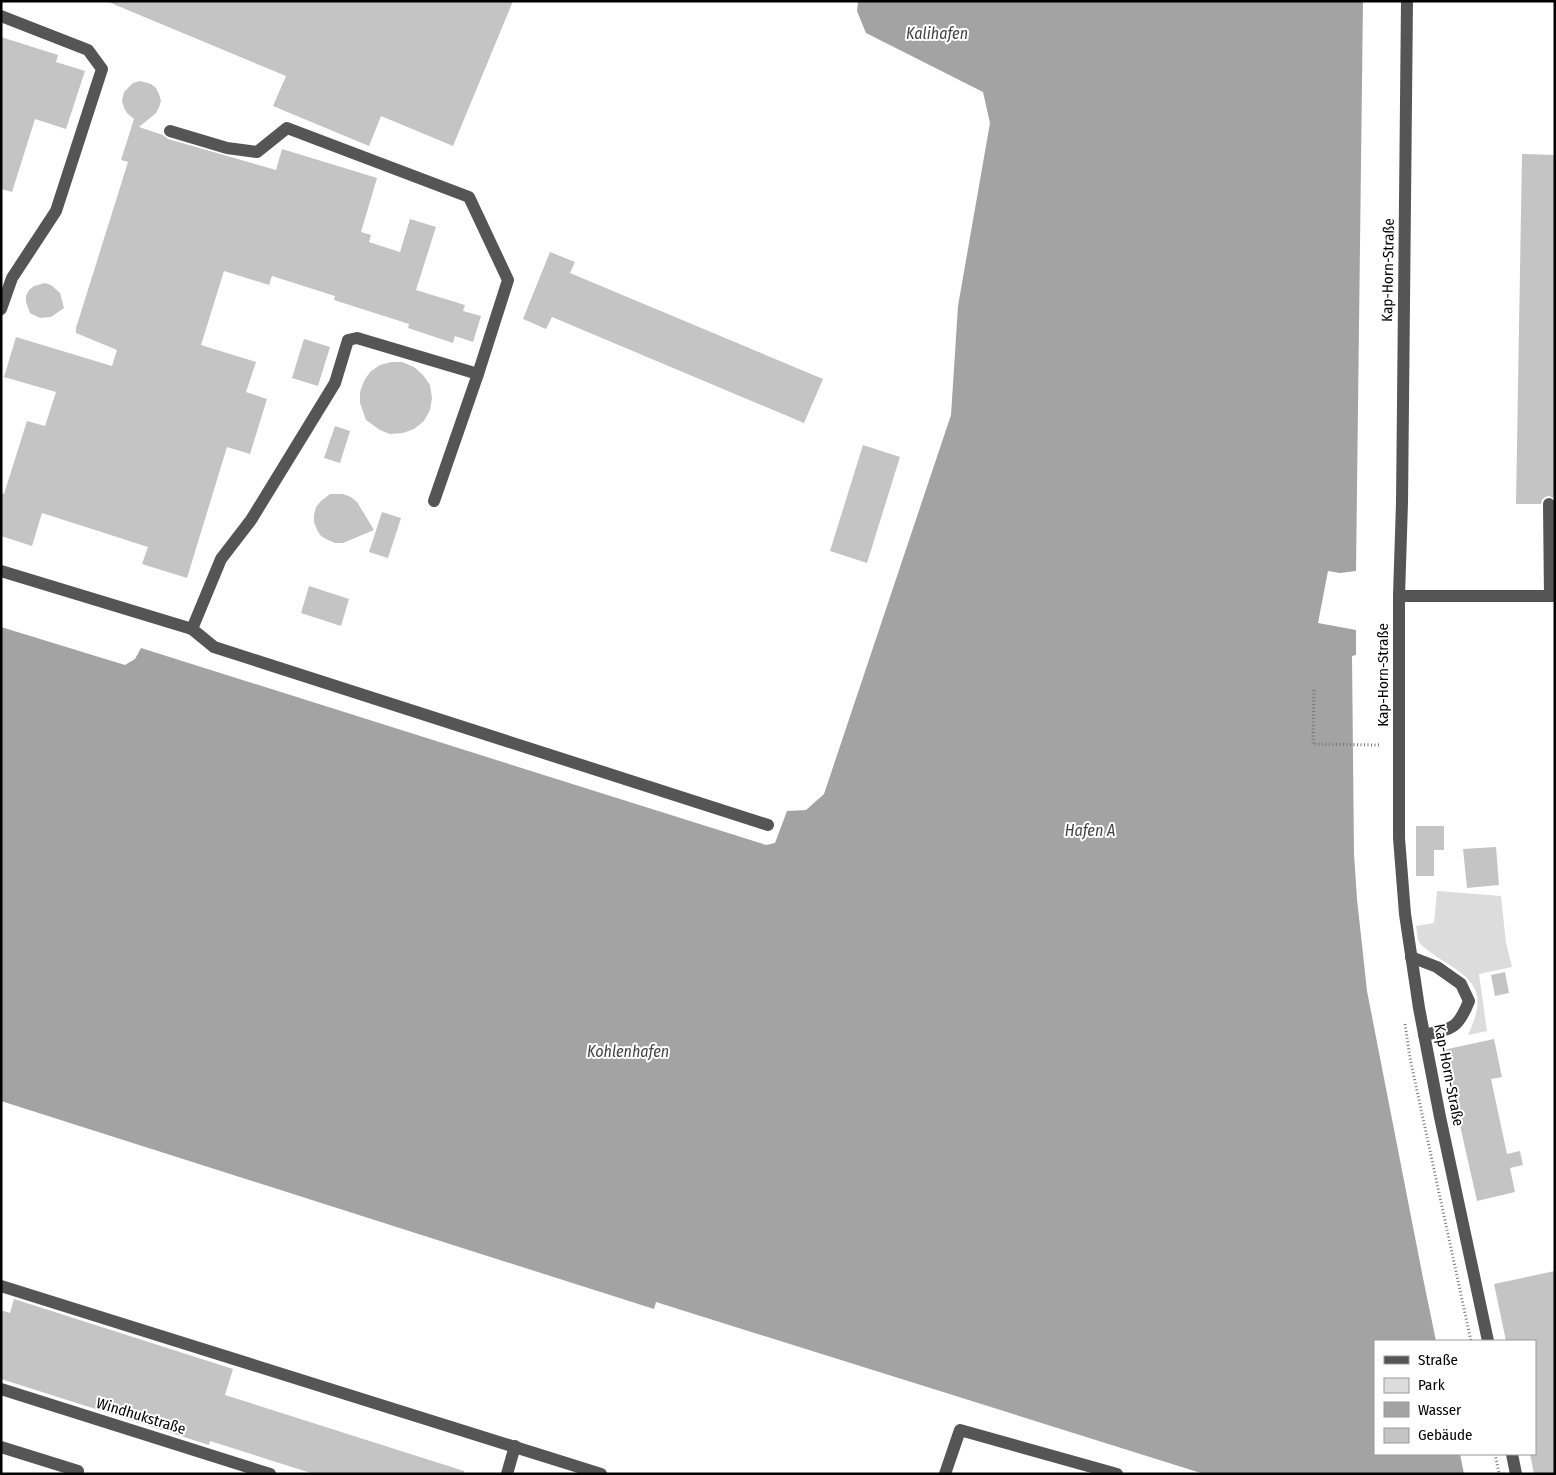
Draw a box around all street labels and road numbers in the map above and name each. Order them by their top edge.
street label: Kap-Horn-Straße [1378,218,1398,322]
street label: Kap-Horn-Straße [1374,623,1392,727]
street label: Kap-Horn-Straße [1430,1022,1468,1128]
street label: Windhukstraße [94,1394,188,1438]

